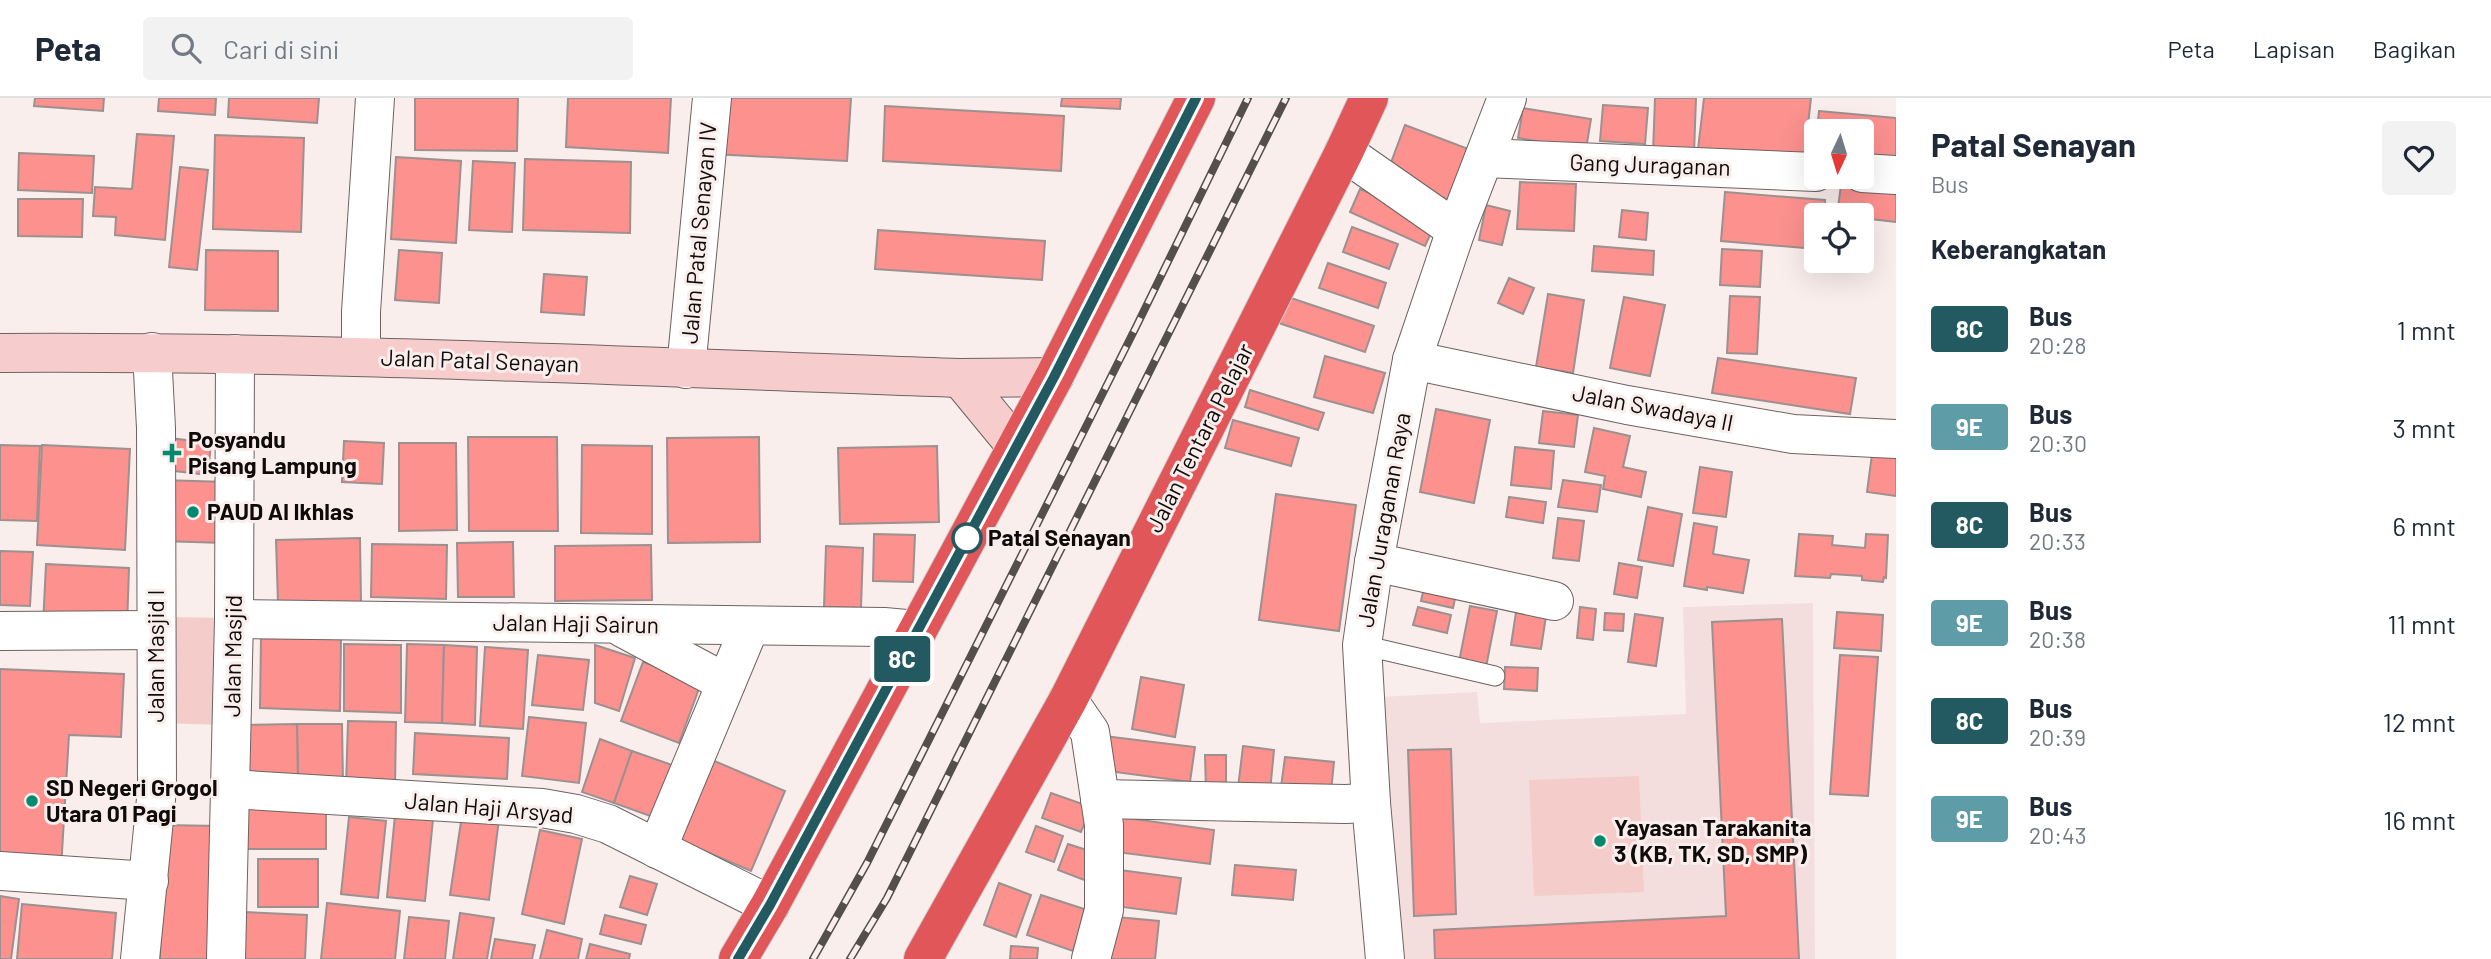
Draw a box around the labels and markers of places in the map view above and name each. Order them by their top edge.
place label: Posyandu Pisang Lampung [188,425,357,479]
marker: Posyandu Pisang Lampung [162,443,182,463]
place label: PAUD Al Ikhlas [207,497,354,525]
marker: PAUD Al Ikhlas [185,504,201,520]
marker: Patal Senayan [952,523,982,553]
place label: Patal Senayan [988,523,1131,551]
place label: SD Negeri Grogol Utara 01 Pagi [46,773,218,827]
marker: SD Negeri Grogol Utara 01 Pagi [24,793,40,809]
place label: Yayasan Tarakanita 3 (KB, TK, SD, SMP) [1614,813,1811,867]
marker: Yayasan Tarakanita 3 (KB, TK, SD, SMP) [1592,833,1608,849]

